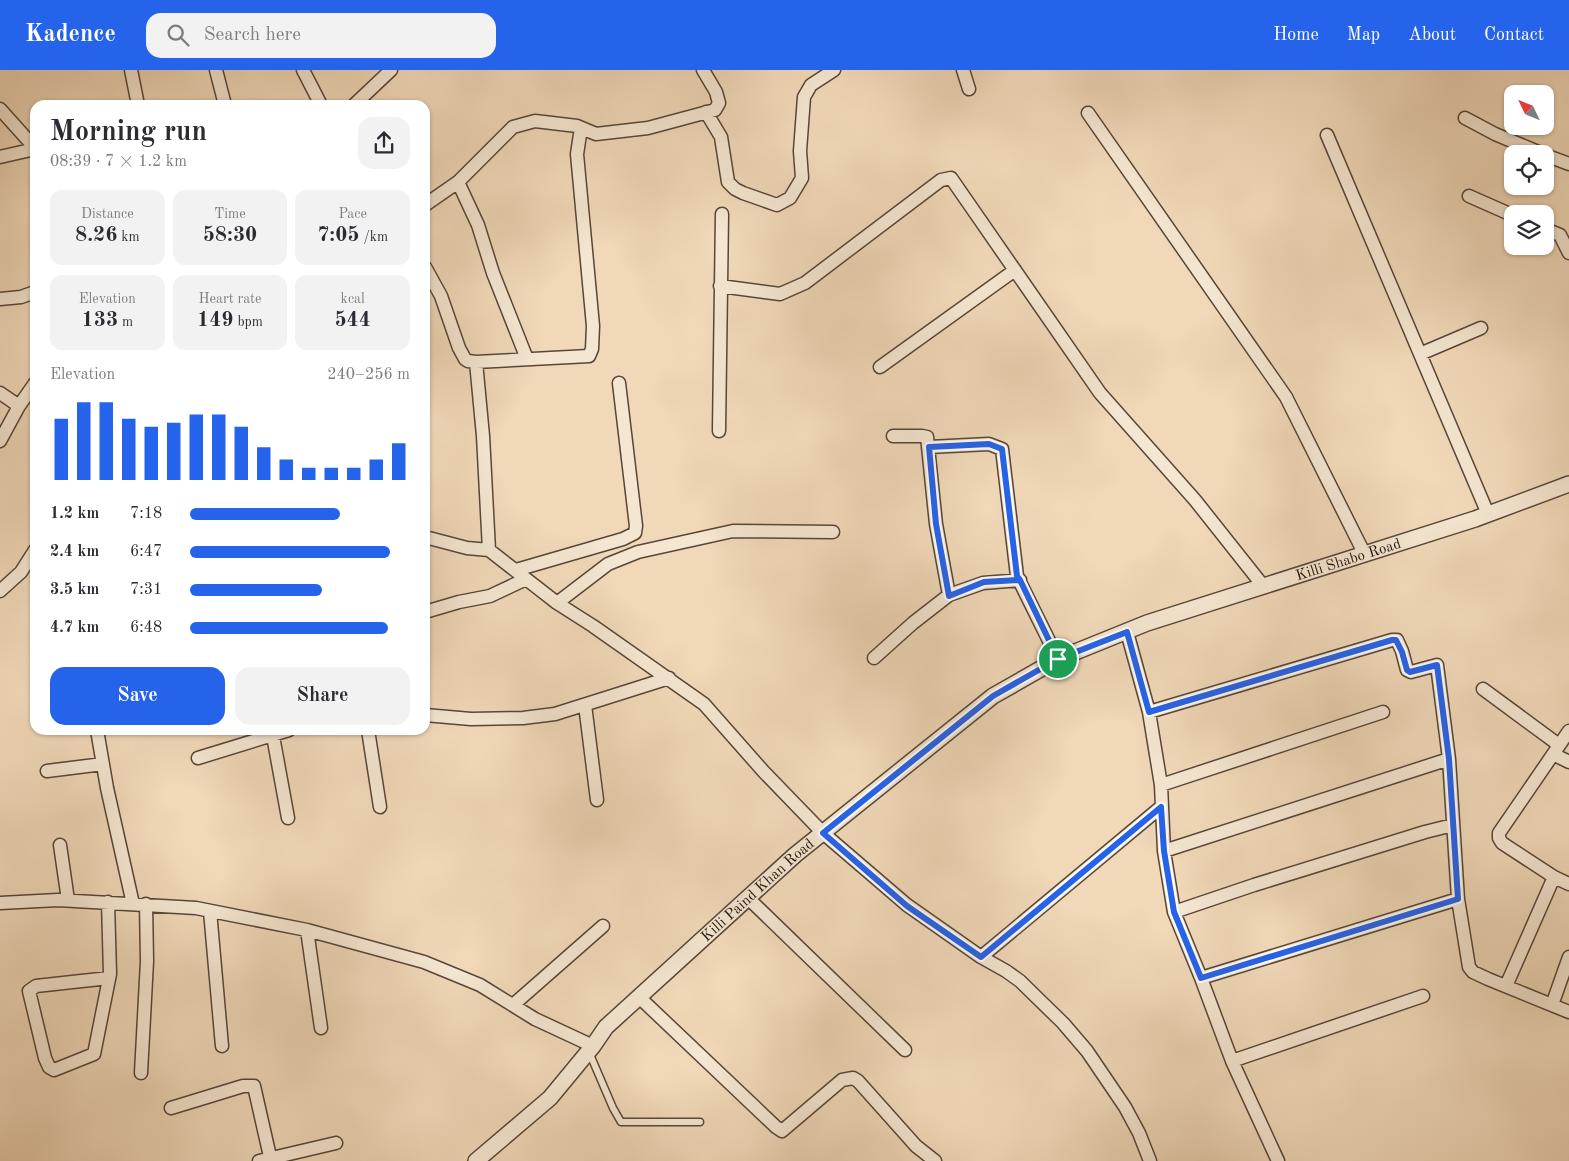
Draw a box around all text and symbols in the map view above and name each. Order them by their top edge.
search box [146,13,496,58]
icon: search [164,21,192,49]
text: Kadence [25,23,116,47]
text: Search here [204,26,301,45]
text: Home [1273,26,1319,44]
text: Map [1347,26,1380,44]
text: About [1408,26,1456,44]
text: Contact [1484,26,1544,44]
north arrow [1504,85,1554,135]
map controls [1504,85,1554,255]
button: share [358,117,410,169]
text: Morning run [50,119,207,147]
button: locate [1504,145,1554,195]
text: 08:39 · 7 × 1.2 km [50,154,187,170]
button: layers [1504,205,1554,255]
text: Distance [81,207,134,221]
text: Time [214,207,246,221]
text: Pace [338,207,367,221]
text: 8.26 [75,225,117,246]
text: 58:30 [203,225,257,246]
text: 7:05 [317,225,360,246]
text: km [117,230,140,244]
text: /km [360,230,388,244]
text: Elevation [79,292,136,306]
text: Heart rate [199,292,261,306]
text: kcal [341,292,365,306]
text: 133 [82,310,118,331]
text: 149 [197,310,234,331]
text: 544 [334,310,371,331]
text: m [118,315,133,329]
text: bpm [234,315,263,329]
text: Elevation [50,367,115,383]
text: 240–256 m [327,367,410,383]
text: 1.2 km [50,506,99,522]
text: 7:18 [130,506,162,522]
street label: Killi Shabo Road [1294,537,1403,584]
text: 2.4 km [50,544,99,560]
text: 6:47 [130,544,162,560]
text: 3.5 km [50,582,99,598]
text: 7:31 [130,582,162,598]
text: 4.7 km [50,620,99,636]
text: 6:48 [130,620,162,636]
pin [1037,638,1079,680]
icon: arrive [1044,645,1072,673]
button: Save [50,667,225,725]
button: Share [235,667,410,725]
street label: Killi Paind Khan Road [699,837,818,945]

